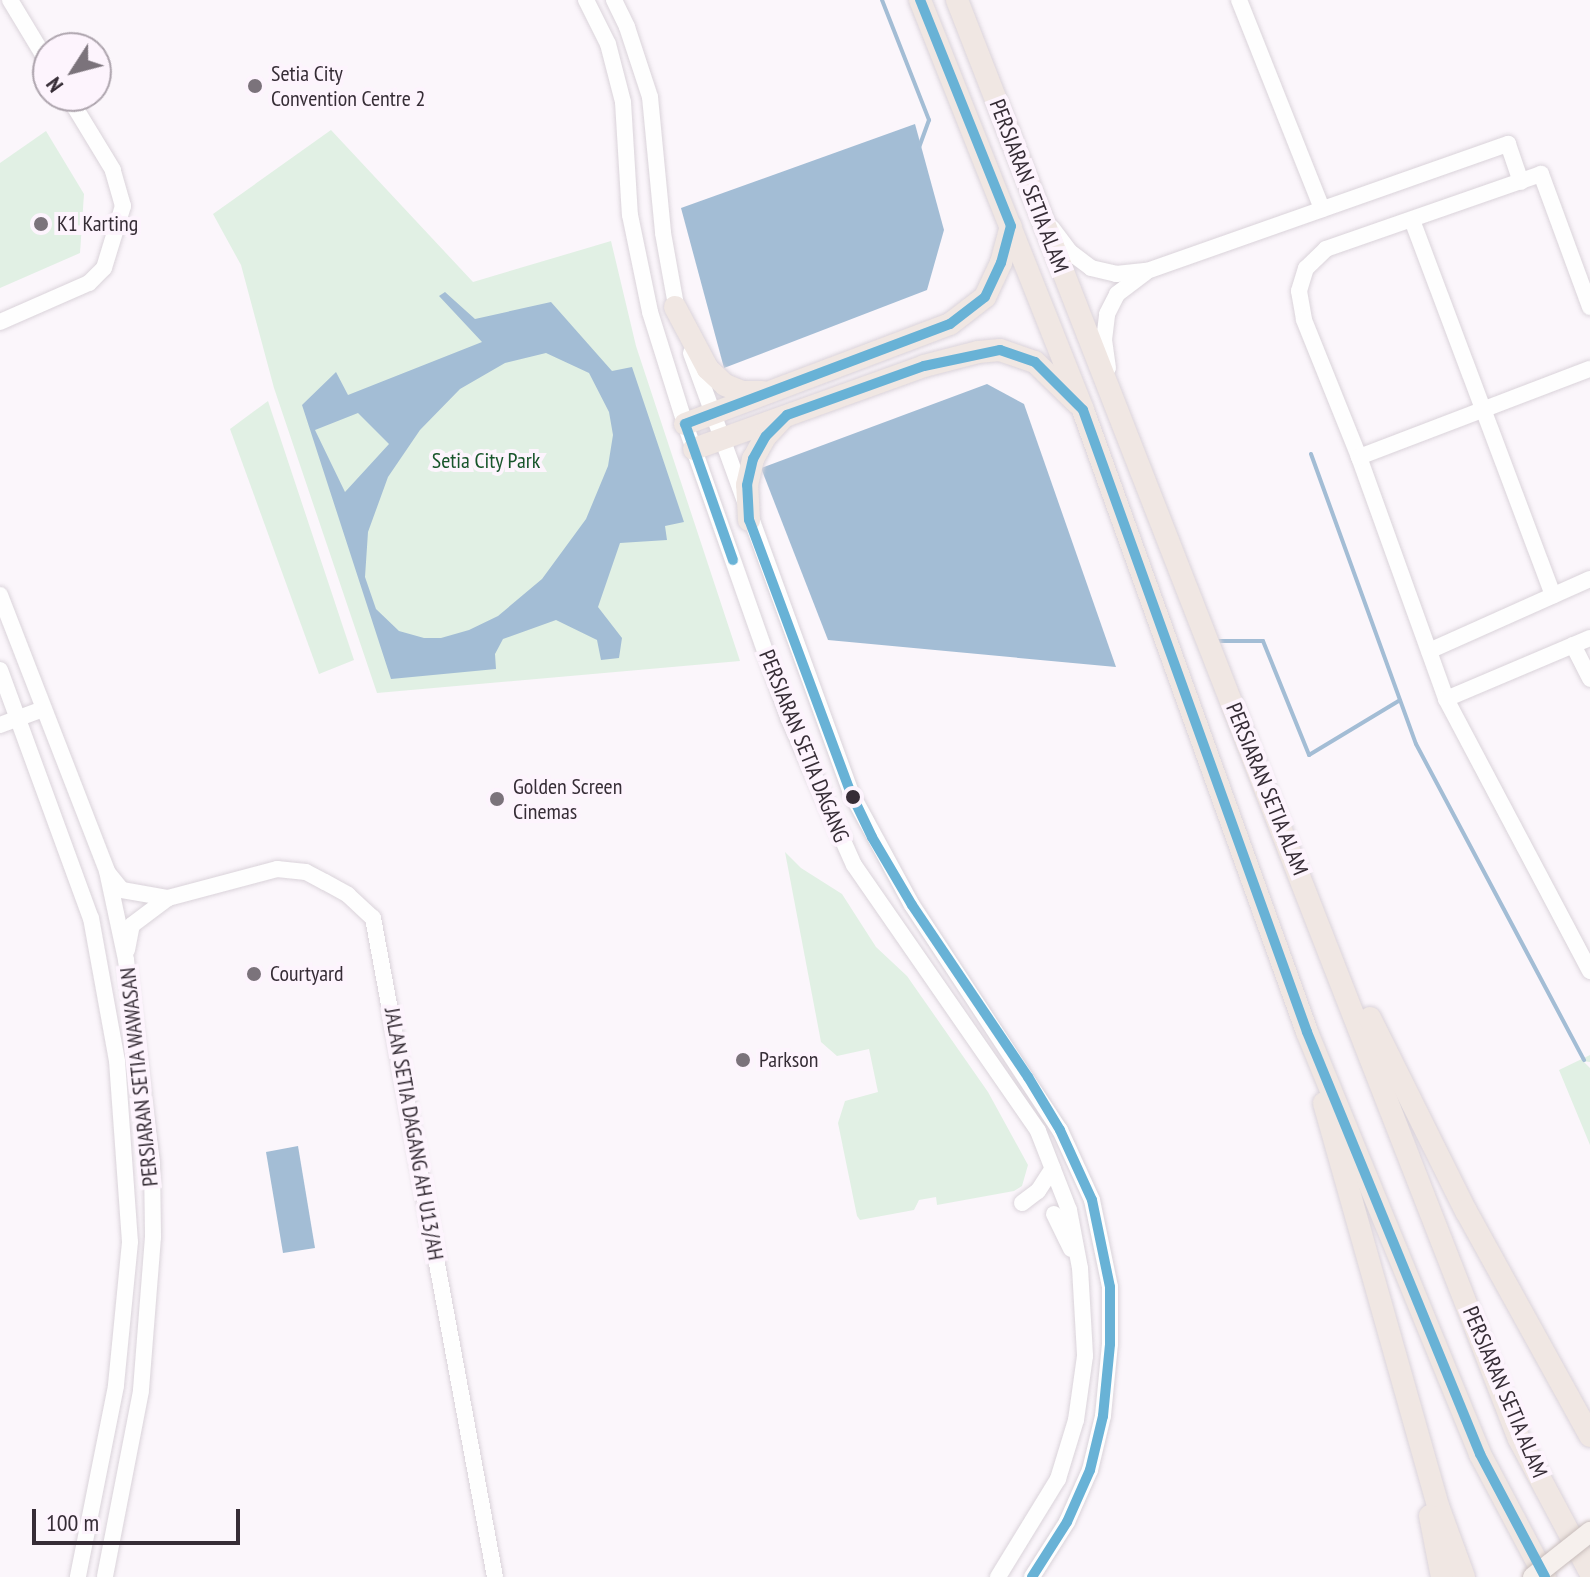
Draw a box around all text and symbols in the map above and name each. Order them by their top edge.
north arrow [32,32,112,112]
place label: Setia City Convention Centre 2 [271,60,425,112]
text: N [39,72,69,98]
marker: Setia City Convention Centre 2 [246,77,264,95]
street label: PERSIARAN SETIA ALAM [984,95,1074,277]
place label: K1 Karting [57,211,138,237]
marker: K1 Karting [32,215,50,233]
park label: Setia City Park [431,448,541,474]
street label: PERSIARAN SETIA DAGANG [753,646,855,846]
street label: PERSIARAN SETIA ALAM [1220,698,1314,880]
place label: Golden Screen Cinemas [513,773,622,824]
unlabelled marker [845,789,861,805]
marker: Golden Screen Cinemas [488,790,506,808]
place label: Courtyard [270,961,344,987]
marker: Courtyard [245,965,263,983]
street label: PERSIARAN SETIA WAWASAN [114,966,164,1188]
street label: JALAN SETIA DAGANG AH U13/AH [379,1005,449,1263]
place label: Parkson [759,1047,818,1073]
marker: Parkson [734,1051,752,1069]
street label: PERSIARAN SETIA ALAM [1457,1302,1553,1482]
scale bar [36,1493,244,1543]
text: 100 m [46,1507,99,1538]

